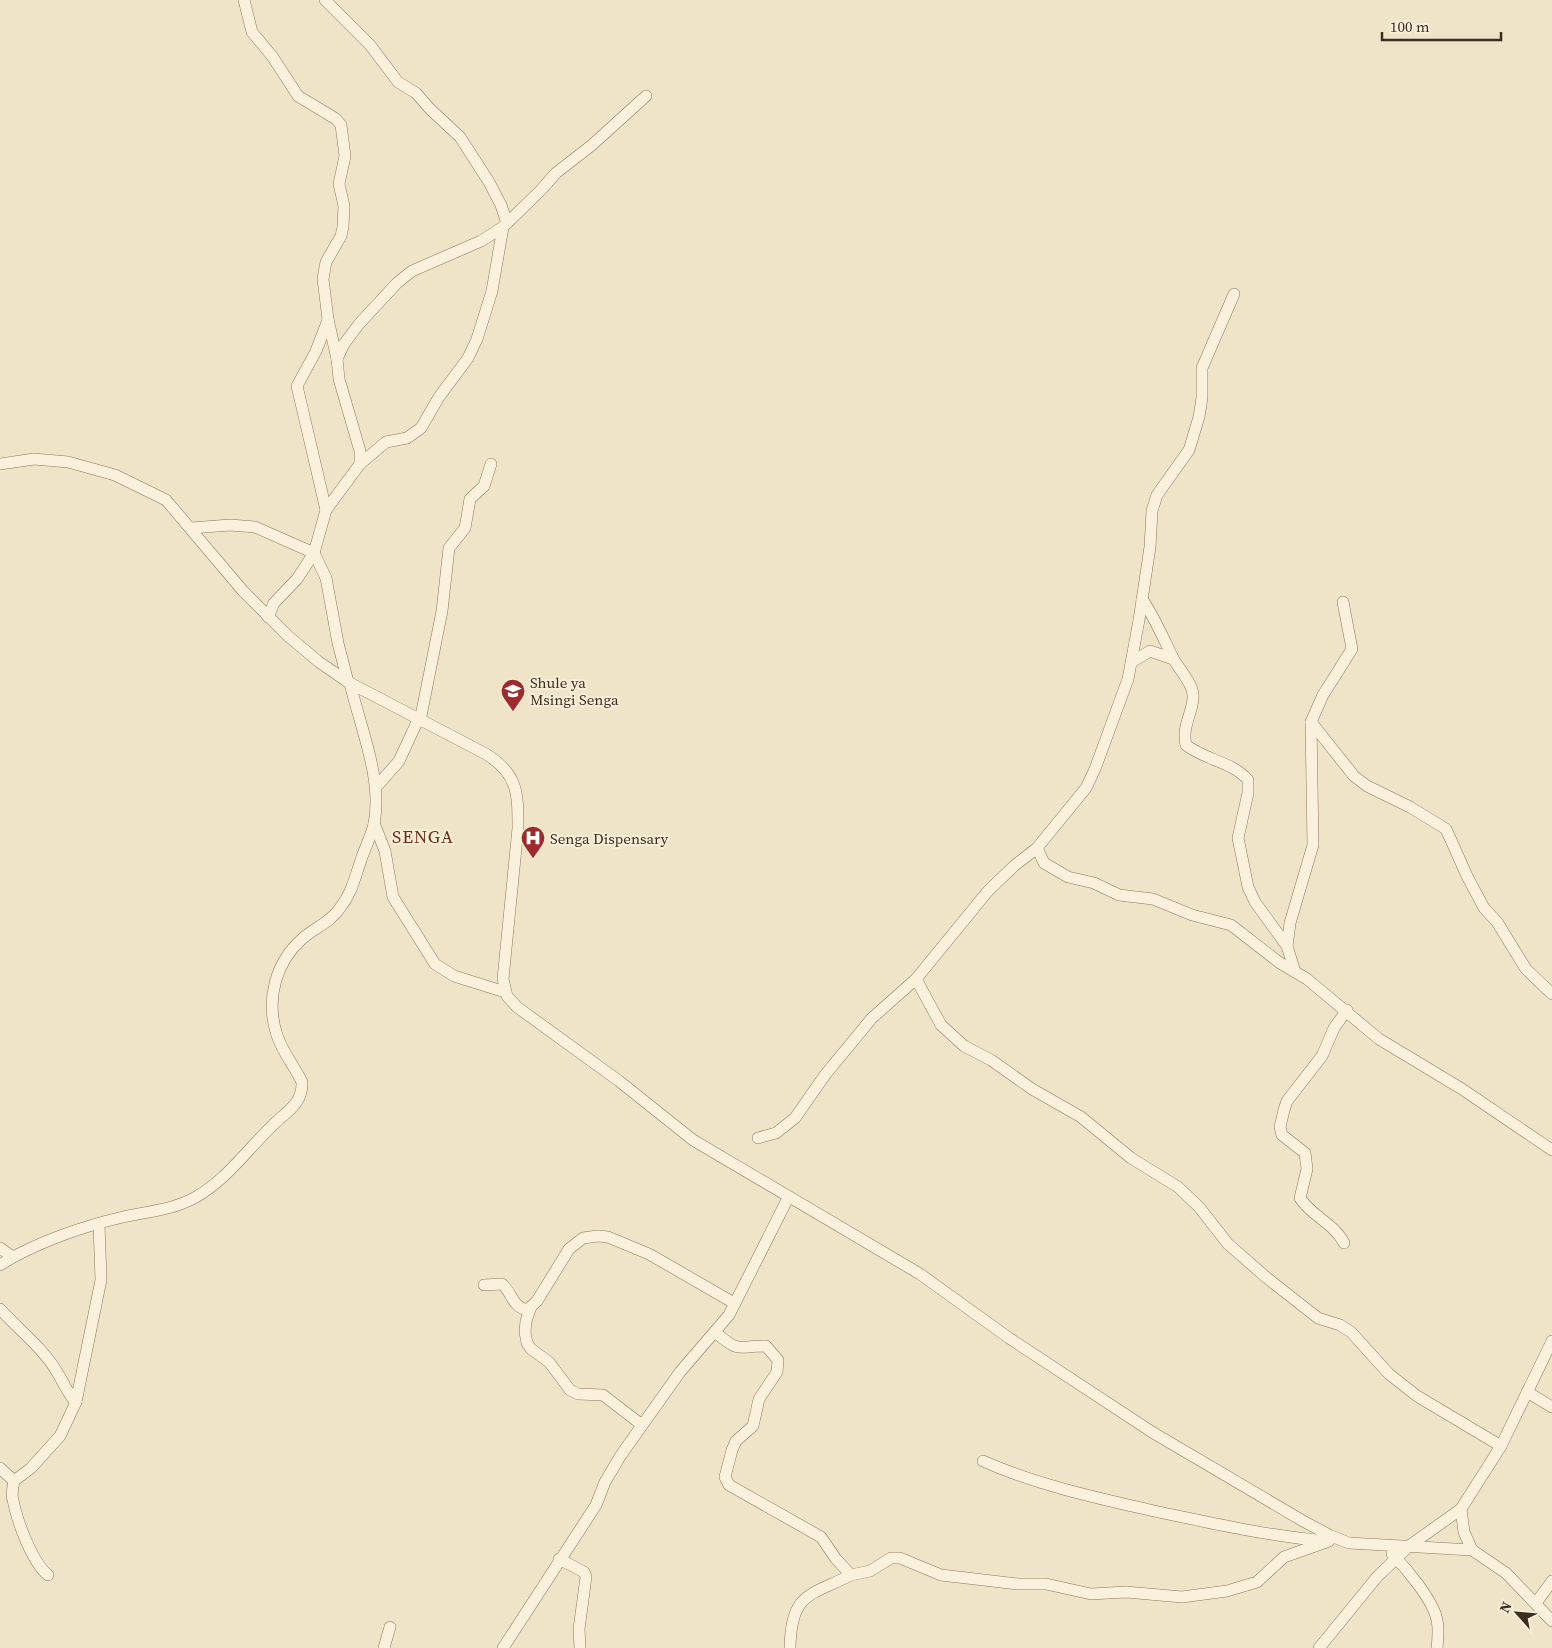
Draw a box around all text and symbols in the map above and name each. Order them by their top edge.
scale bar [1382,10,1501,42]
text: 100 m [1390,16,1430,37]
place label: Shule ya Msingi Senga [530,672,619,710]
school or university icon: Shule ya Msingi Senga [500,678,526,712]
district label: SENGA [392,824,454,849]
hospital icon: Senga Dispensary [520,825,546,859]
place label: Senga Dispensary [550,828,669,849]
north arrow [1492,1588,1542,1638]
text: N [1494,1598,1517,1616]

